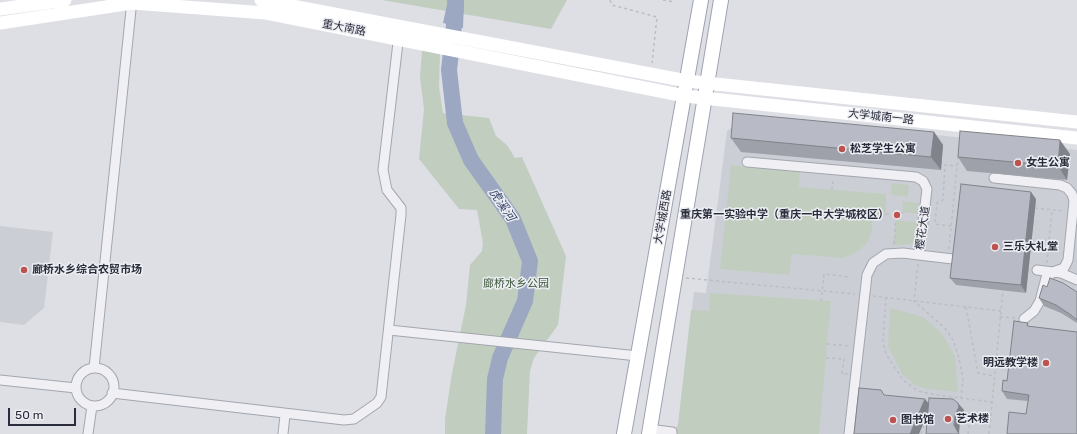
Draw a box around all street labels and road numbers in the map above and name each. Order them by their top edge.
street label: 重大南路 [321,17,367,39]
street label: 大学城南一路 [847,107,915,127]
street label: 大学城西路 [652,189,674,245]
street label: 樱花大道 [913,205,933,251]

